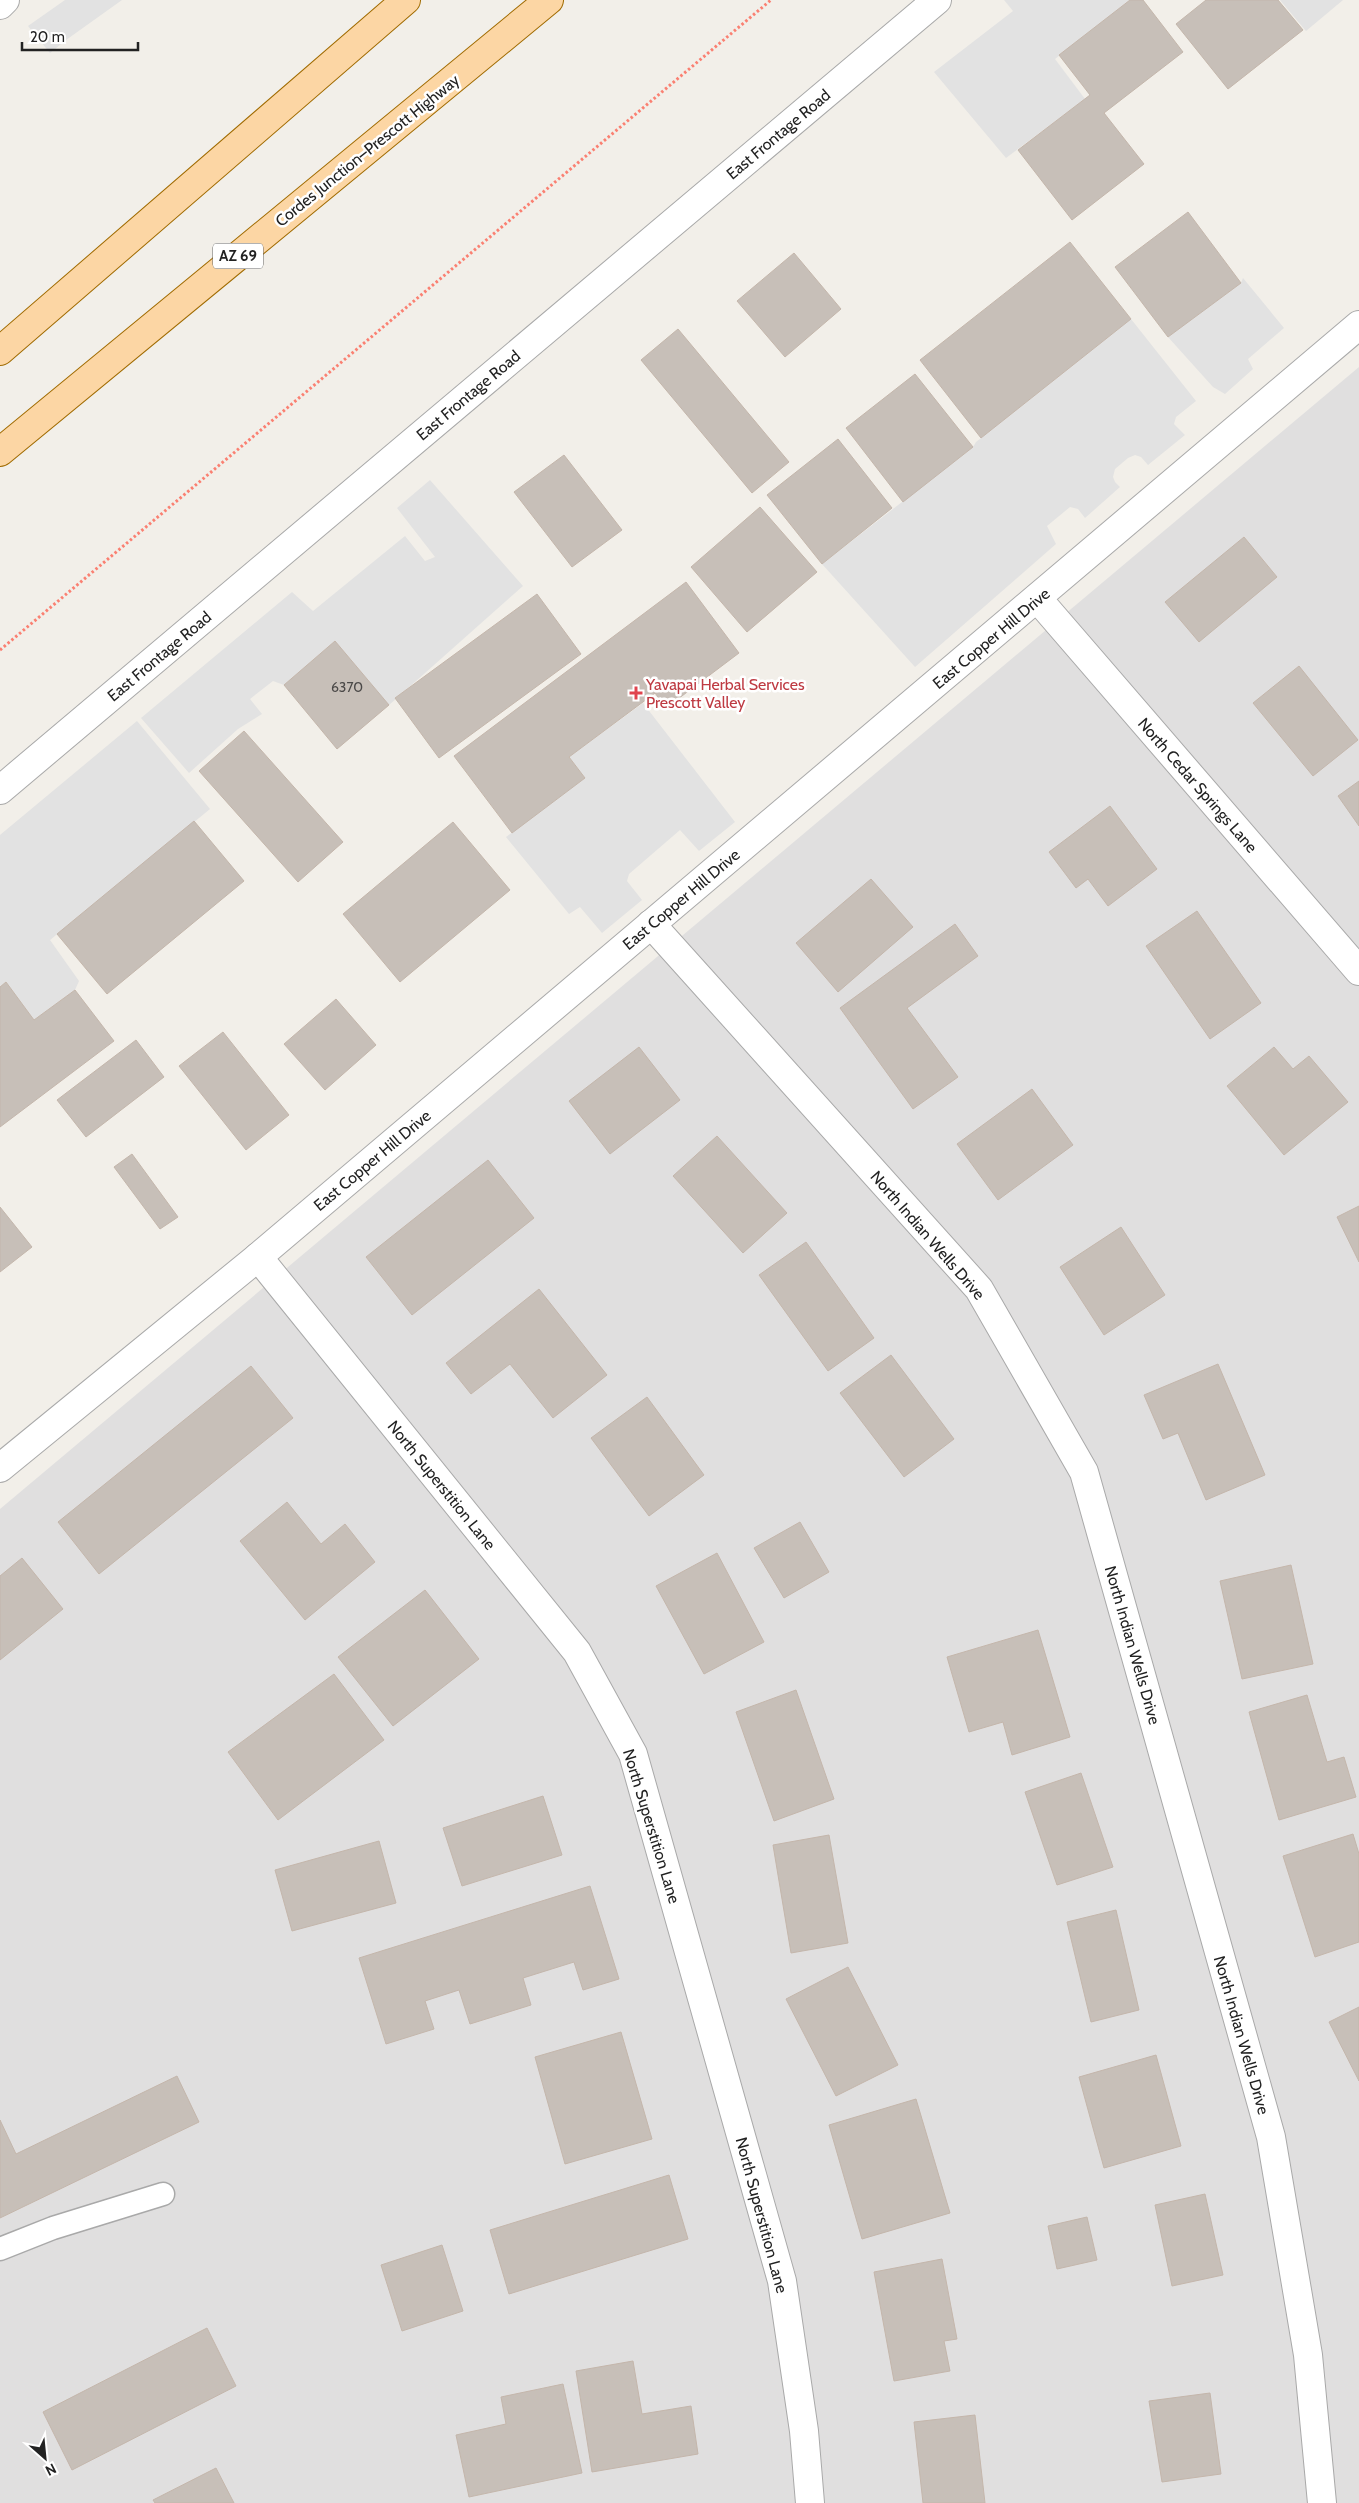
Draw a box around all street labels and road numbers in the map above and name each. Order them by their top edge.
street label: Cordes Junction–Prescott Highway [271,70,463,231]
street label: East Frontage Road [722,85,834,183]
road number: AZ 69 [213,244,263,268]
street label: East Frontage Road [412,346,524,444]
street label: East Copper Hill Drive [929,584,1054,693]
street label: East Frontage Road [103,607,215,705]
street label: North Cedar Springs Lane [1134,714,1261,857]
street label: East Copper Hill Drive [619,845,744,954]
street label: East Copper Hill Drive [310,1106,435,1215]
street label: North Indian Wells Drive [867,1167,989,1304]
street label: North Superstition Lane [384,1417,500,1554]
street label: North Indian Wells Drive [1101,1564,1164,1727]
street label: North Superstition Lane [619,1747,684,1906]
street label: North Indian Wells Drive [1210,1954,1273,2117]
street label: North Superstition Lane [732,2135,791,2295]

